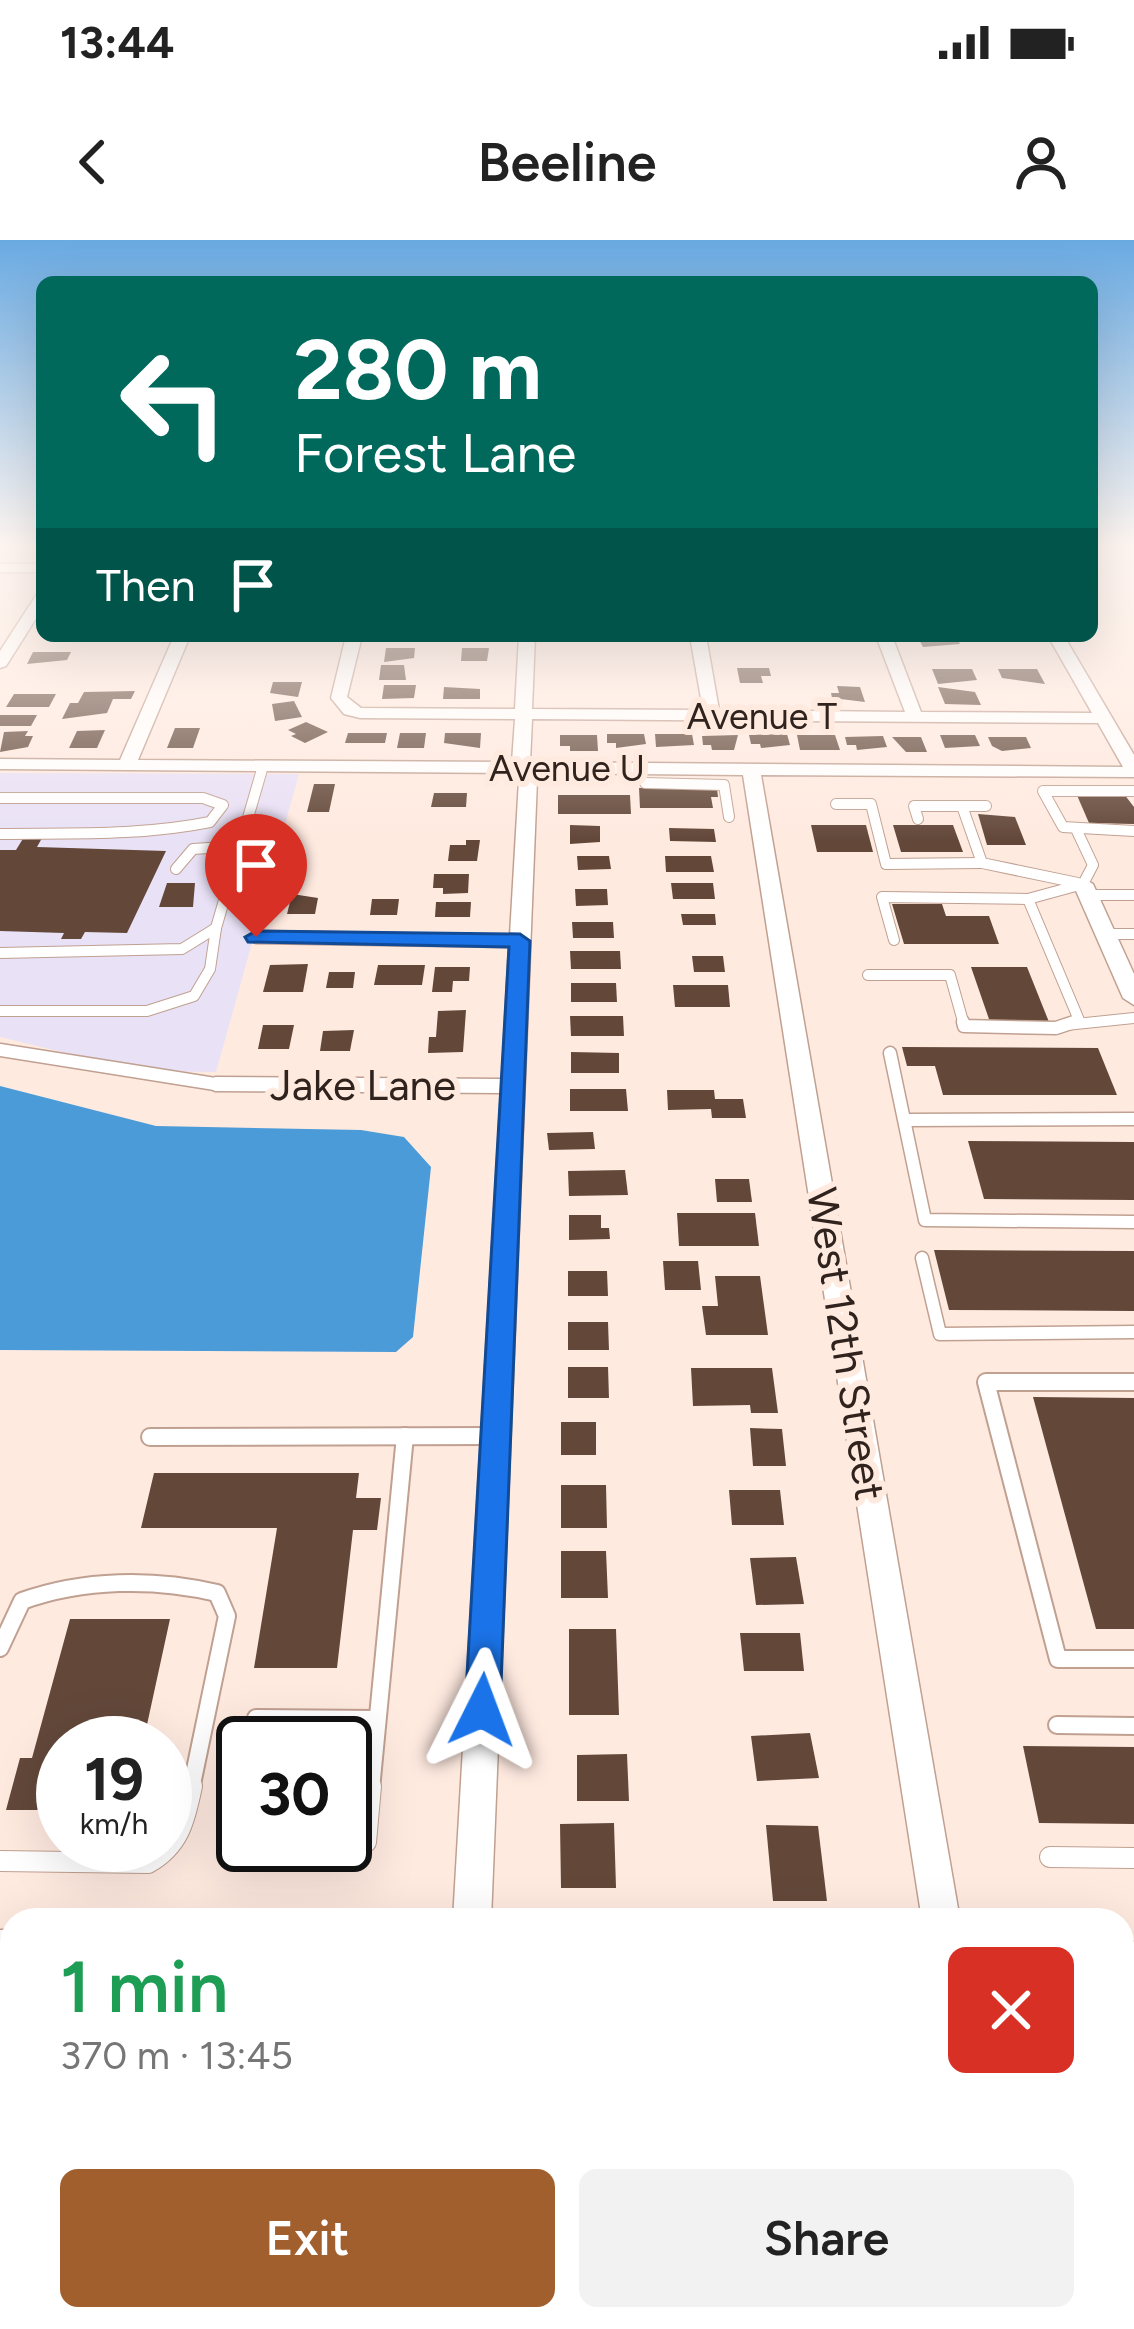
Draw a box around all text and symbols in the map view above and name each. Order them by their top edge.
text: 13:44 [60,15,175,69]
icon: back [60,129,126,195]
icon: person [1008,129,1074,195]
text: Beeline [477,130,657,195]
text: 280 m [294,319,542,420]
icon: left [96,324,252,480]
text: Forest Lane [294,421,576,486]
icon: arrive [220,552,286,618]
text: Then [96,558,196,612]
street label: Avenue T [687,695,837,738]
street label: Avenue U [489,747,645,790]
pin [205,814,307,937]
icon: arrive [223,832,289,898]
street label: Jake Lane [270,1060,456,1111]
street label: West 12th Street [796,1184,896,1504]
position arrow [419,1647,545,1773]
speed limit sign: 30 [216,1716,372,1872]
text: 19 [84,1743,144,1815]
text: km/h [80,1805,148,1842]
text: 1 min [60,1944,228,2030]
button: close [948,1947,1074,2073]
text: 370 m · 13:45 [60,2032,293,2079]
button: Exit [60,2169,555,2307]
button: Share [579,2169,1074,2307]

